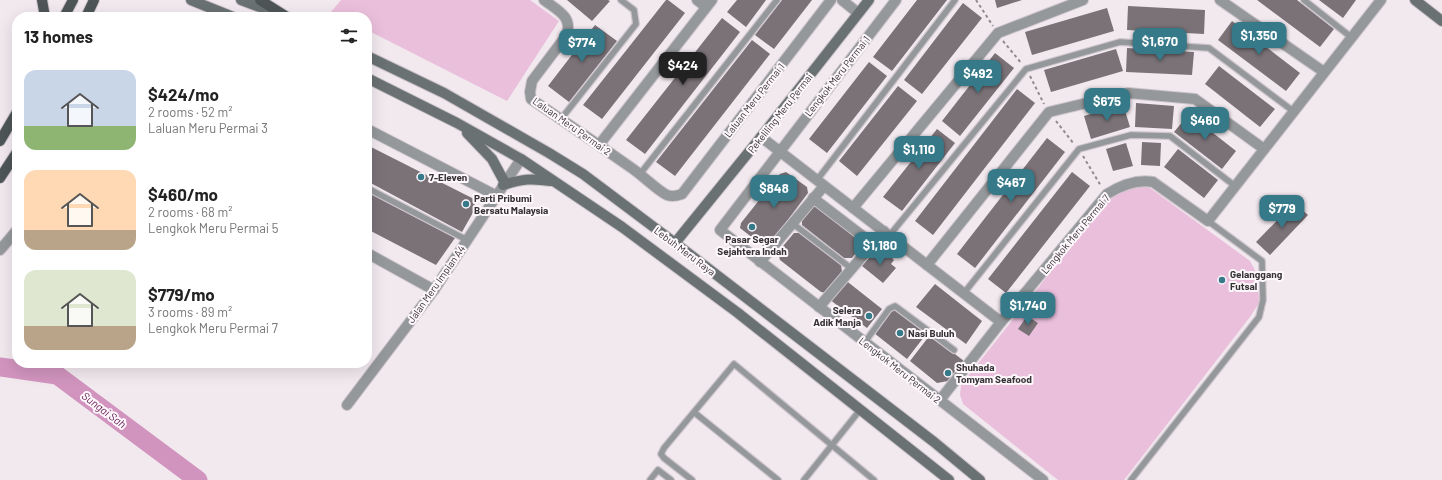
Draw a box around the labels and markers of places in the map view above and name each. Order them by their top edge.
pin: $1,350 [1226,22,1292,56]
pin: $1,670 [1127,28,1193,62]
pin: $774 [558,29,606,63]
pin: $424 [659,52,707,86]
pin: $492 [954,60,1002,94]
pin: $675 [1083,88,1131,122]
pin: $460 [1181,107,1229,141]
pin: $1,110 [886,136,952,170]
pin: $467 [987,169,1035,203]
place label: 7-Eleven [429,171,467,183]
marker: 7-Eleven [416,172,426,182]
pin: $848 [750,175,798,209]
place label: Parti Pribumi Bersatu Malaysia [474,192,548,216]
pin: $779 [1258,195,1306,229]
marker: Parti Pribumi Bersatu Malaysia [461,199,471,209]
marker: Pasar Segar Sejahtera Indah [747,222,757,232]
pin: $1,180 [847,232,913,266]
place label: Pasar Segar Sejahtera Indah [717,233,787,257]
place label: Gelanggang Futsal [1230,268,1283,292]
marker: Gelanggang Futsal [1217,275,1227,285]
pin: $1,740 [995,292,1061,326]
place label: Selera Adik Manja [813,304,861,328]
marker: Selera Adik Manja [864,311,874,321]
place label: Nasi Buluh [908,327,954,339]
marker: Nasi Buluh [895,328,905,338]
place label: Shuhada Tomyam Seafood [956,361,1032,385]
marker: Shuhada Tomyam Seafood [943,368,953,378]

